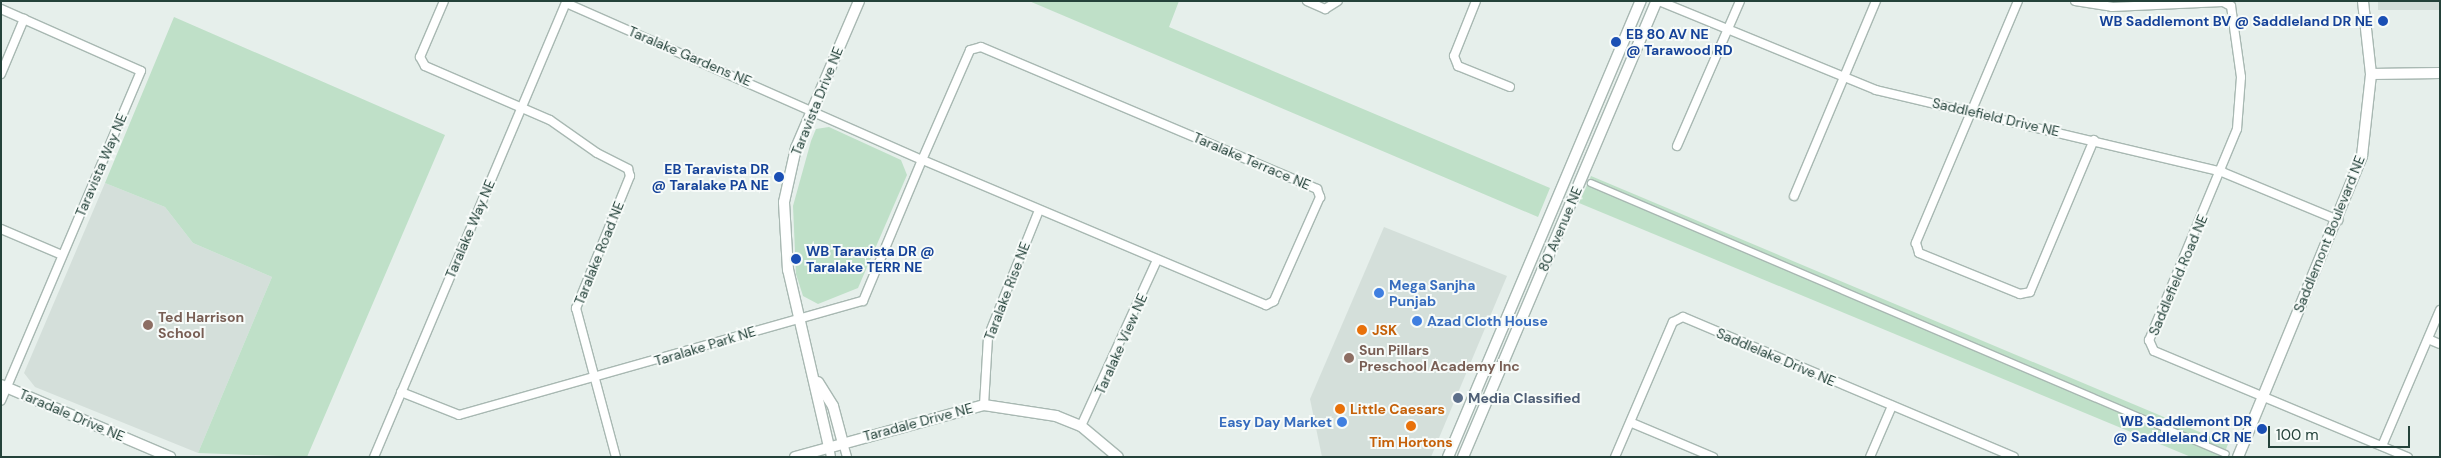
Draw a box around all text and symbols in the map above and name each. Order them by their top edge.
place label: WB Saddlemont BV @ Saddleland DR NE [2099,13,2373,29]
marker: WB Saddlemont BV @ Saddleland DR NE [2377,15,2389,27]
street label: Taralake Gardens NE [626,22,754,90]
place label: EB 80 AV NE @ Tarawood RD [1626,26,1733,58]
marker: EB 80 AV NE @ Tarawood RD [1610,36,1622,48]
street label: Taravista Drive NE [788,44,846,158]
street label: Saddlefield Drive NE [1931,94,2061,140]
street label: Taravista Way NE [72,111,130,219]
street label: Taralake Terrace NE [1191,129,1313,193]
street label: Saddlemont Boulevard NE [2290,153,2368,315]
place label: EB Taravista DR @ Taralake PA NE [651,161,769,193]
marker: EB Taravista DR @ Taralake PA NE [773,171,785,183]
street label: Taralake Way NE [442,177,498,281]
street label: 80 Avenue NE [1535,184,1585,274]
street label: Taralake Road NE [571,199,627,307]
street label: Saddlefield Road NE [2145,212,2211,338]
street label: Taralake Rise NE [980,239,1034,343]
place label: WB Taravista DR @ Taralake TERR NE [806,243,935,276]
marker: WB Taravista DR @ Taralake TERR NE [790,253,802,265]
place label: Mega Sanjha Punjab [1389,277,1475,310]
marker: Mega Sanjha Punjab [1373,287,1385,299]
street label: Taralake View NE [1091,291,1151,397]
place label: Ted Harrison School [158,309,244,342]
place label: Azad Cloth House [1427,313,1548,329]
marker: Azad Cloth House [1411,315,1423,327]
marker: Ted Harrison School [142,319,154,331]
place label: JSK [1372,322,1397,338]
street label: Taralake Park NE [652,323,758,369]
marker: JSK [1356,324,1368,336]
street label: Saddlelake Drive NE [1714,324,1838,390]
place label: Sun Pillars Preschool Academy Inc [1359,342,1520,374]
marker: Sun Pillars Preschool Academy Inc [1343,352,1355,364]
street label: Taradale Drive NE [17,385,127,445]
place label: Media Classified [1468,390,1580,406]
marker: Media Classified [1452,392,1464,404]
street label: Taradale Drive NE [861,399,975,445]
place label: Little Caesars [1350,401,1445,417]
marker: Little Caesars [1334,403,1346,415]
place label: WB Saddlemont DR @ Saddleland CR NE [2113,413,2252,446]
place label: Easy Day Market [1219,414,1332,430]
marker: Easy Day Market [1336,416,1348,428]
scale bar [2271,416,2414,448]
marker: Tim Hortons [1405,420,1417,432]
marker: WB Saddlemont DR @ Saddleland CR NE [2256,423,2268,435]
text: 100 m [2276,425,2319,445]
place label: Tim Hortons [1369,434,1453,450]

